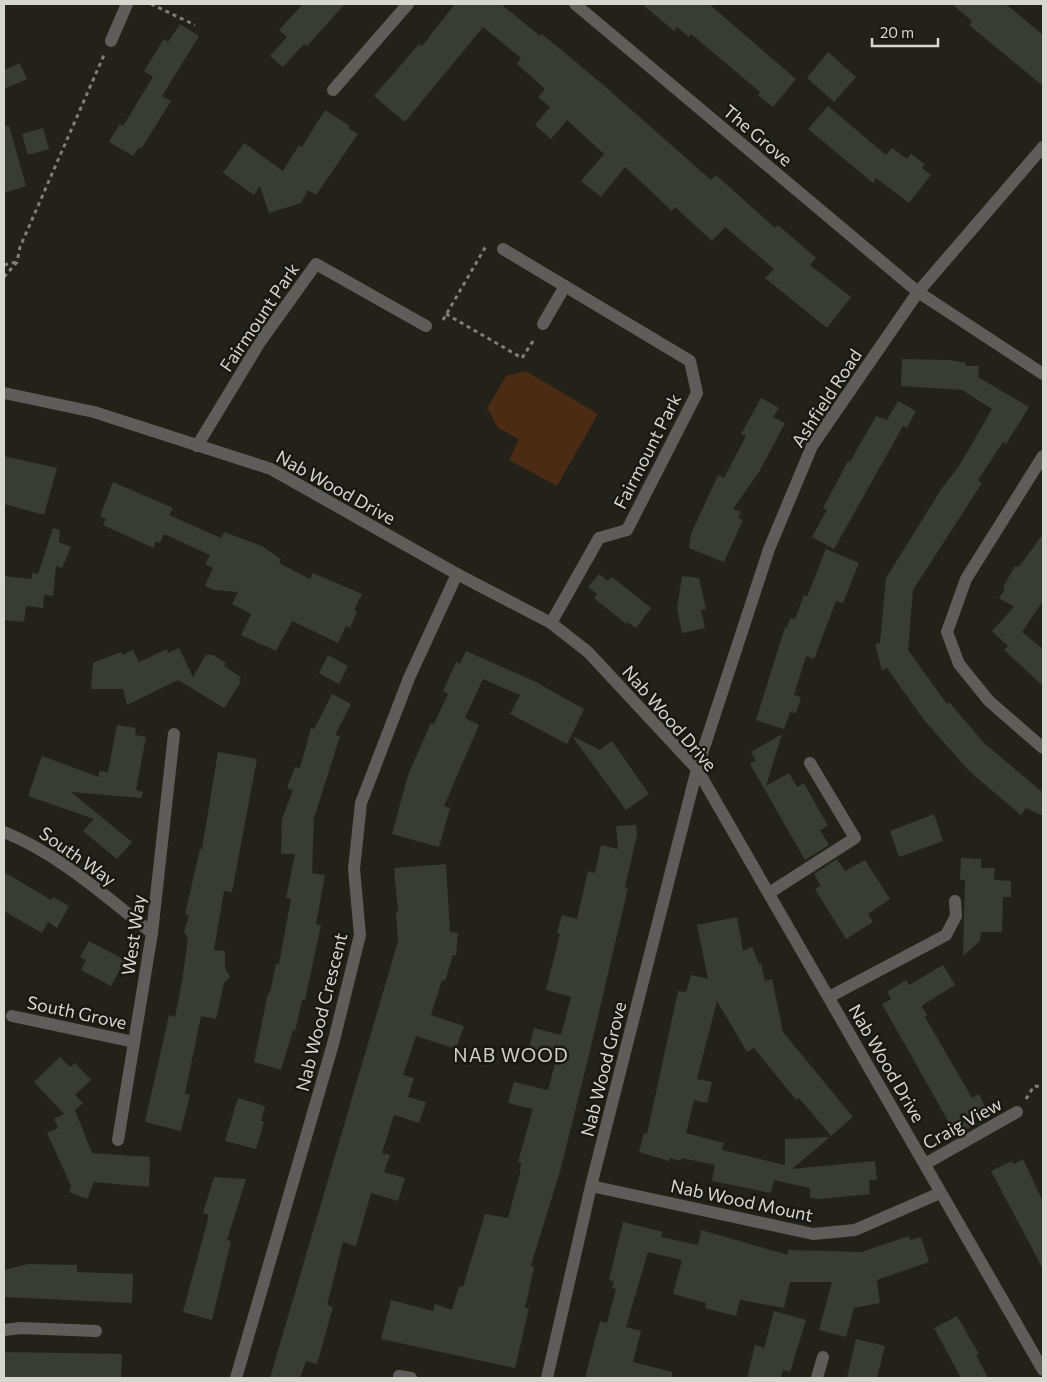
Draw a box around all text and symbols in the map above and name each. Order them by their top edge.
scale bar [872,15,938,47]
text: 20 m [880,23,914,41]
street label: The Grove [719,100,797,170]
street label: Fairmount Park [215,258,304,376]
street label: Ashfield Road [786,345,866,451]
street label: Fairmount Park [608,389,686,512]
street label: Nab Wood Drive [272,445,400,529]
street label: Nab Wood Drive [618,661,722,775]
street label: South Way [35,822,121,890]
street label: West Way [116,893,150,977]
street label: Nab Wood Crescent [291,930,351,1094]
street label: South Grove [25,991,129,1033]
street label: Nab Wood Grove [576,999,630,1139]
street label: Nab Wood Drive [844,1000,930,1126]
district label: NAB WOOD [453,1043,569,1066]
street label: Craig View [919,1092,1005,1154]
street label: Nab Wood Mount [669,1174,815,1226]

